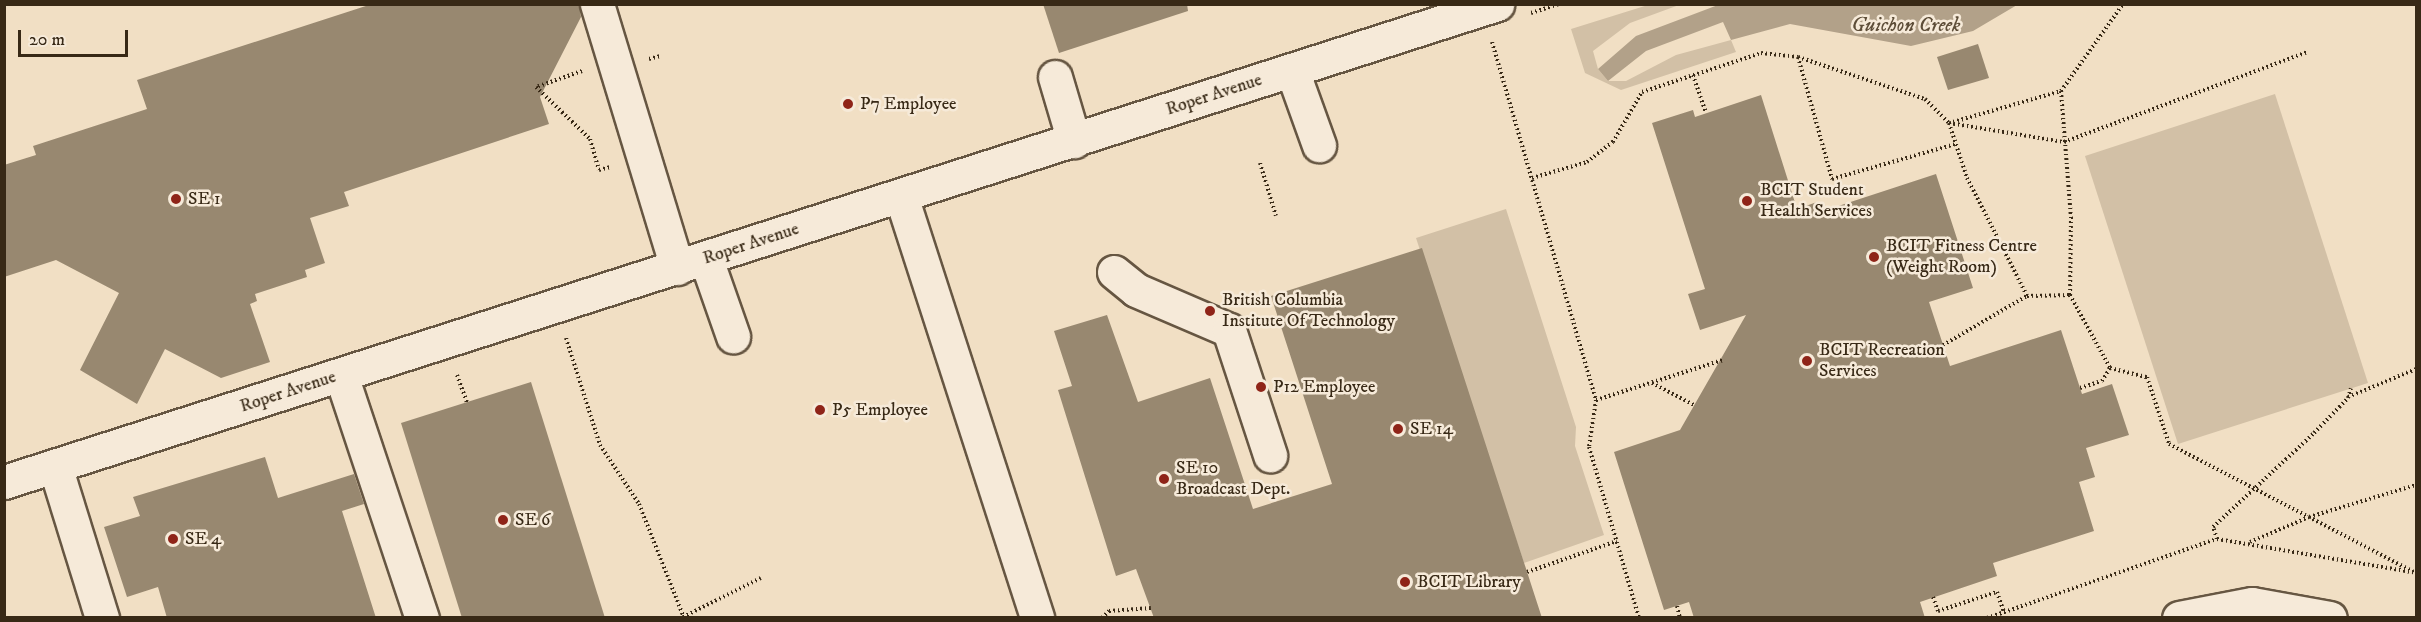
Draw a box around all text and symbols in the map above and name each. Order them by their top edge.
water label: Guichon Creek [1852,13,1960,37]
scale bar [21,18,130,56]
text: 20 m [29,29,65,51]
street label: Roper Avenue [1163,69,1265,121]
place label: P7 Employee [860,93,957,115]
marker: P7 Employee [841,97,855,111]
place label: BCIT Student Health Services [1760,180,1872,222]
place label: SE 1 [188,188,221,210]
marker: SE 1 [169,192,183,206]
marker: BCIT Student Health Services [1738,192,1756,210]
street label: Roper Avenue [700,218,802,270]
place label: BCIT Fitness Centre (Weight Room) [1886,236,2037,278]
marker: BCIT Fitness Centre (Weight Room) [1867,250,1881,264]
place label: British Columbia Institute Of Technology [1222,290,1395,332]
marker: British Columbia Institute Of Technology [1203,304,1217,318]
place label: BCIT Recreation Services [1819,340,1945,382]
marker: BCIT Recreation Services [1800,354,1814,368]
street label: Roper Avenue [237,366,339,418]
place label: P12 Employee [1273,376,1376,398]
marker: P12 Employee [1254,380,1268,394]
place label: P5 Employee [832,399,928,421]
marker: P5 Employee [813,403,827,417]
place label: SE 14 [1410,418,1453,440]
marker: SE 14 [1391,422,1405,436]
place label: SE 10 Broadcast Dept. [1176,458,1290,500]
marker: SE 10 Broadcast Dept. [1157,472,1171,486]
place label: SE 6 [515,509,550,531]
marker: SE 6 [496,513,510,527]
place label: SE 4 [185,528,221,550]
marker: SE 4 [166,532,180,546]
place label: BCIT Library [1417,571,1521,593]
marker: BCIT Library [1398,575,1412,589]

